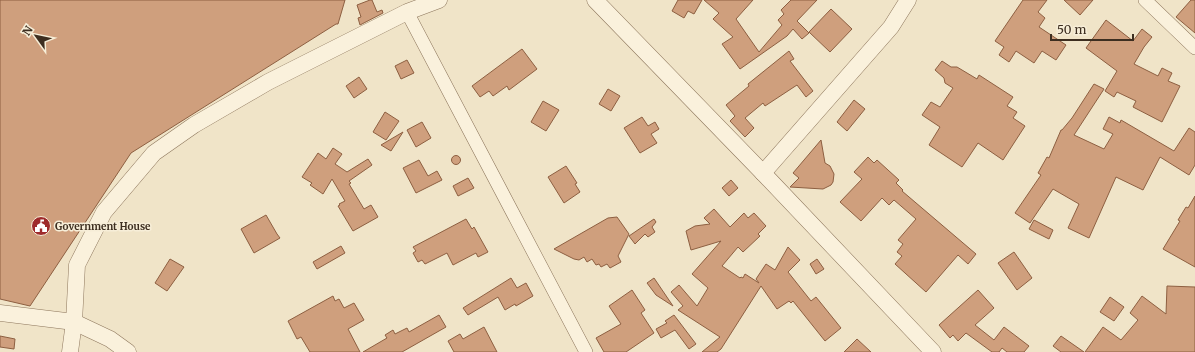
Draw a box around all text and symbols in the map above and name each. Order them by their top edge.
north arrow [16,16,56,56]
scale bar [1051,16,1133,42]
text: 50 m [1057,22,1086,37]
text: N [19,23,36,38]
public building icon: Government House [30,215,52,237]
place label: Government House [55,220,151,233]

